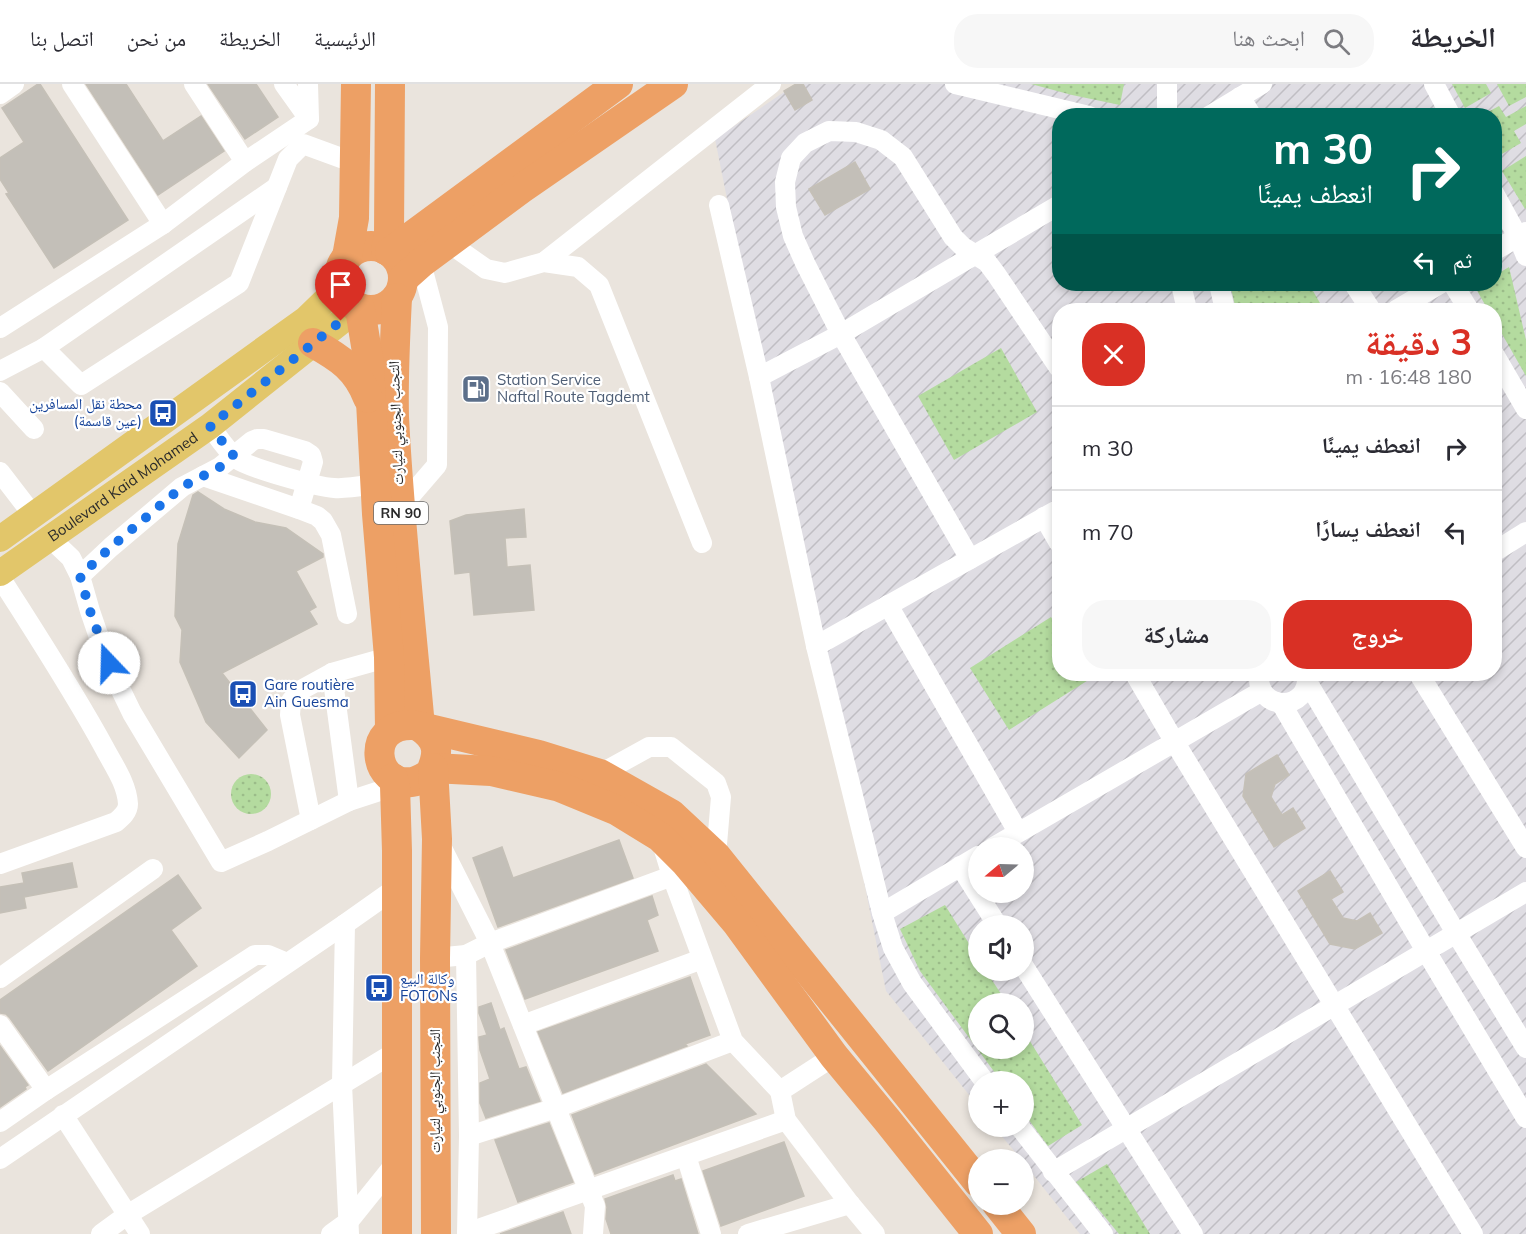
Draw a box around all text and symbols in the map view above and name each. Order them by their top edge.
search box [954,14,1374,68]
text: الخريطة [1410,19,1496,54]
text: ابحث هنا [1232,24,1305,52]
text: اتصل بنا [30,25,94,51]
text: من نحن [127,25,186,51]
text: الخريطة [219,25,281,51]
text: الرئيسية [314,25,376,51]
icon: search [1320,25,1353,58]
text: 30 m [1273,122,1373,175]
icon: right [1394,132,1472,210]
text: انعطف يمينًا [1257,176,1373,210]
icon: left [1408,246,1441,279]
text: ثم [1453,246,1472,274]
pin [315,259,366,321]
icon: arrive [324,268,357,301]
text: 3 دقيقة [1365,319,1472,364]
button: close [1082,323,1145,386]
street label: التجنب الجنوبي لتيارت [384,360,410,485]
text: 180 m · 16:48 [1346,364,1472,389]
place label: Station Service Naftal Route Tagdemt [497,370,650,406]
fuel station icon: Station Service Naftal Route Tagdemt [460,373,492,405]
place label: محطة نقل المسافرين (عين قاسمة) [29,394,142,431]
bus stop icon: محطة نقل المسافرين (عين قاسمة) [147,397,179,429]
street label: Boulevard Kaid Mohamed [44,427,201,546]
text: انعطف يمينًا [1322,431,1421,459]
icon: right [1439,432,1472,465]
text: 30 m [1082,434,1133,462]
road number: RN 90 [374,502,428,524]
text: انعطف يسارًا [1315,515,1421,543]
icon: left [1439,516,1472,549]
text: 70 m [1082,518,1133,546]
button: مشاركة [1082,600,1271,669]
button: خروج [1283,600,1472,669]
position arrow [77,631,141,695]
place label: Gare routière Ain Guesma [264,675,354,711]
bus stop icon: Gare routière Ain Guesma [227,678,259,710]
north arrow [968,837,1034,903]
map controls [968,837,1034,1215]
button: sound [968,915,1034,981]
place label: وكالة البيع FOTONs [400,969,458,1005]
bus stop icon: وكالة البيع FOTONs [363,972,395,1004]
button: search [968,993,1034,1059]
street label: التجنب الجنوبي لتيارت [425,1029,447,1153]
button: + [968,1071,1034,1137]
button: − [968,1149,1034,1215]

